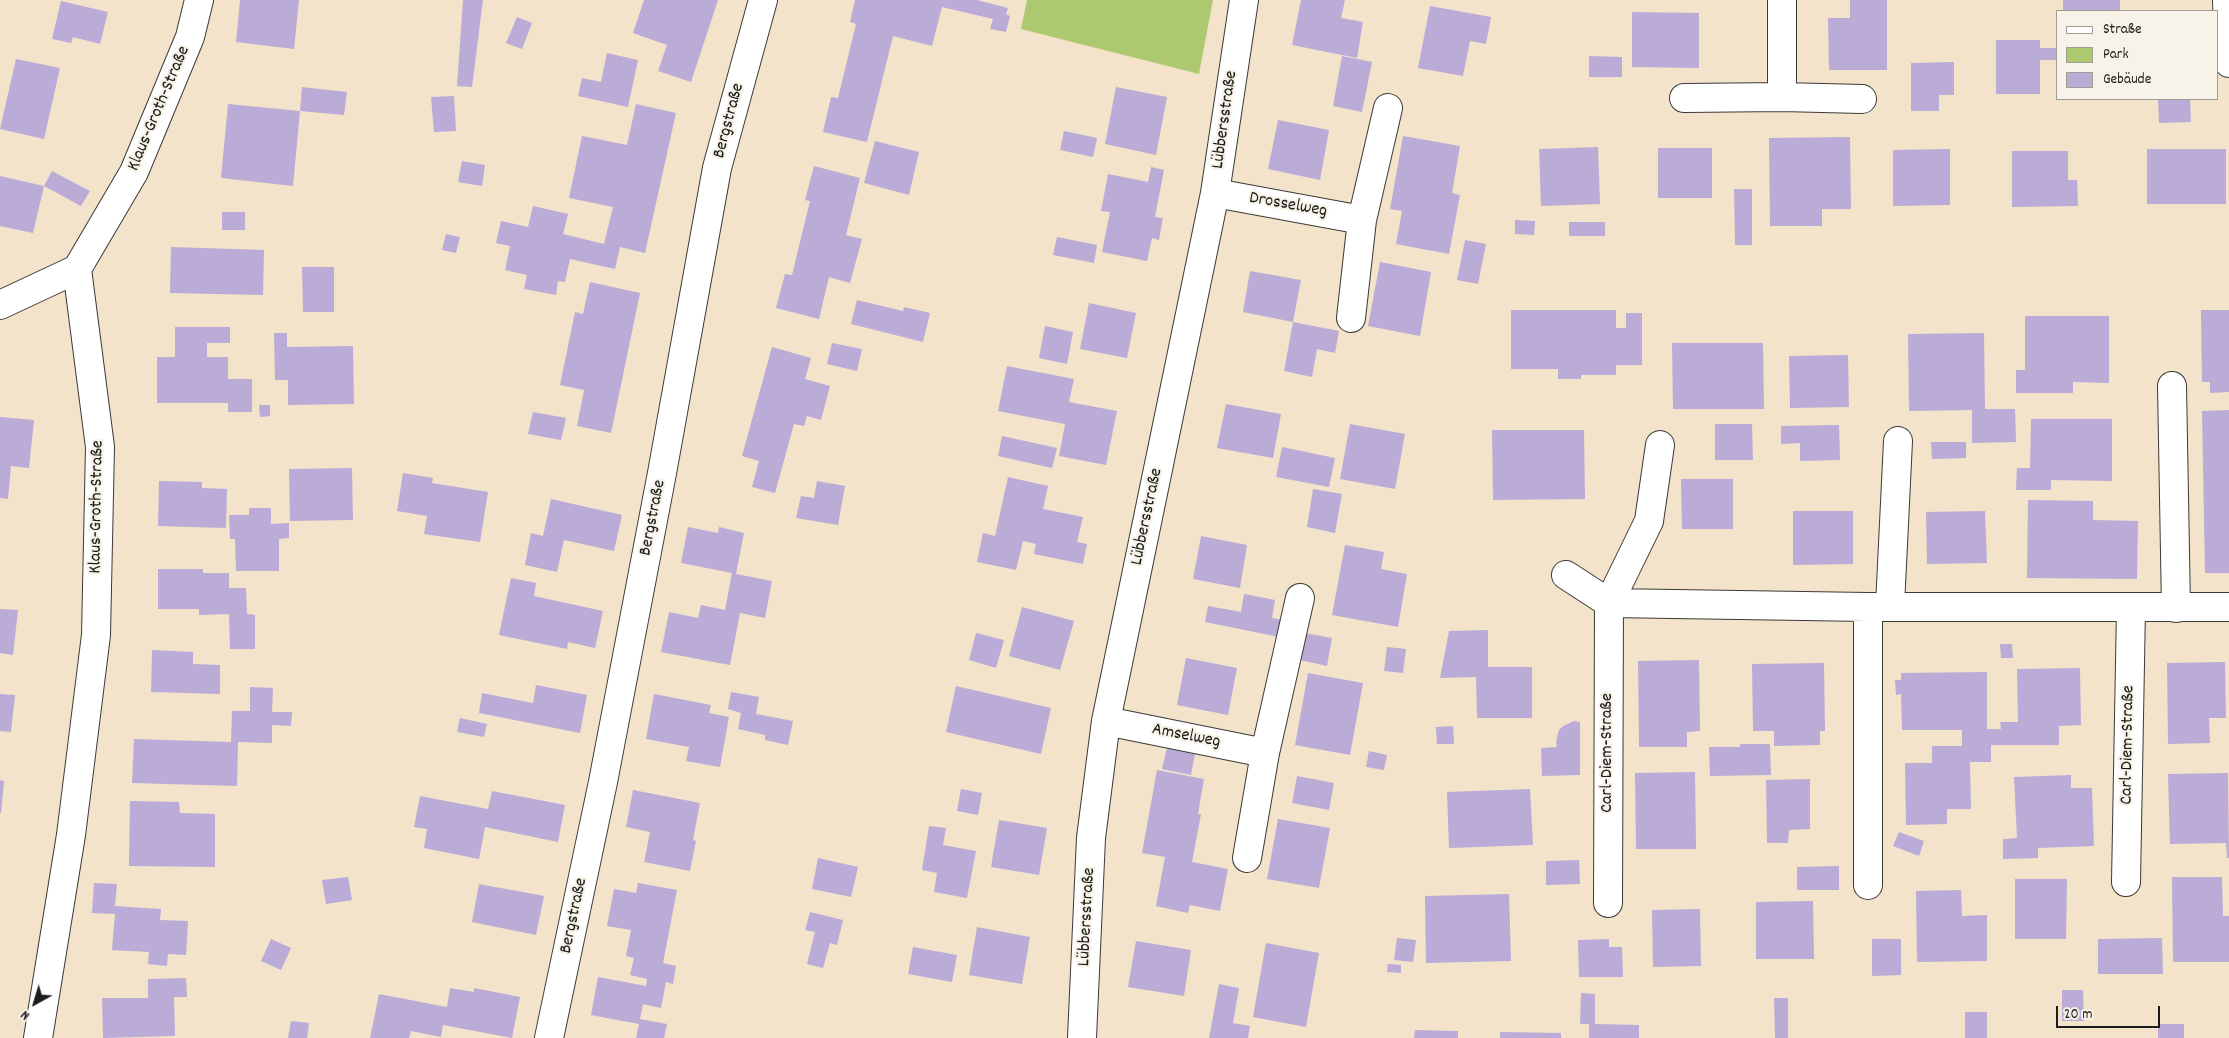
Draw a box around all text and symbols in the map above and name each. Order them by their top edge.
legend [2056,10,2219,100]
text: Straße [2103,19,2141,41]
street label: Klaus-Groth-Straße [124,43,196,175]
text: Park [2103,44,2129,66]
text: Gebäude [2103,69,2151,91]
street label: Lübbersstraße [1208,70,1244,170]
street label: Bergstraße [710,81,750,161]
street label: Drosselweg [1247,189,1329,223]
street label: Klaus-Groth-Straße [86,440,110,574]
street label: Lübbersstraße [1127,466,1169,568]
street label: Bergstraße [636,478,672,558]
street label: Carl-Diem-Straße [2117,685,2141,805]
street label: Carl-Diem-Straße [1598,693,1620,813]
street label: Amselweg [1150,720,1222,754]
street label: Lübbersstraße [1075,867,1101,967]
street label: Bergstraße [556,876,594,956]
north arrow [10,978,60,1028]
scale bar [2059,996,2163,1028]
text: 20 m [2064,1004,2092,1026]
text: N [17,1005,35,1025]

